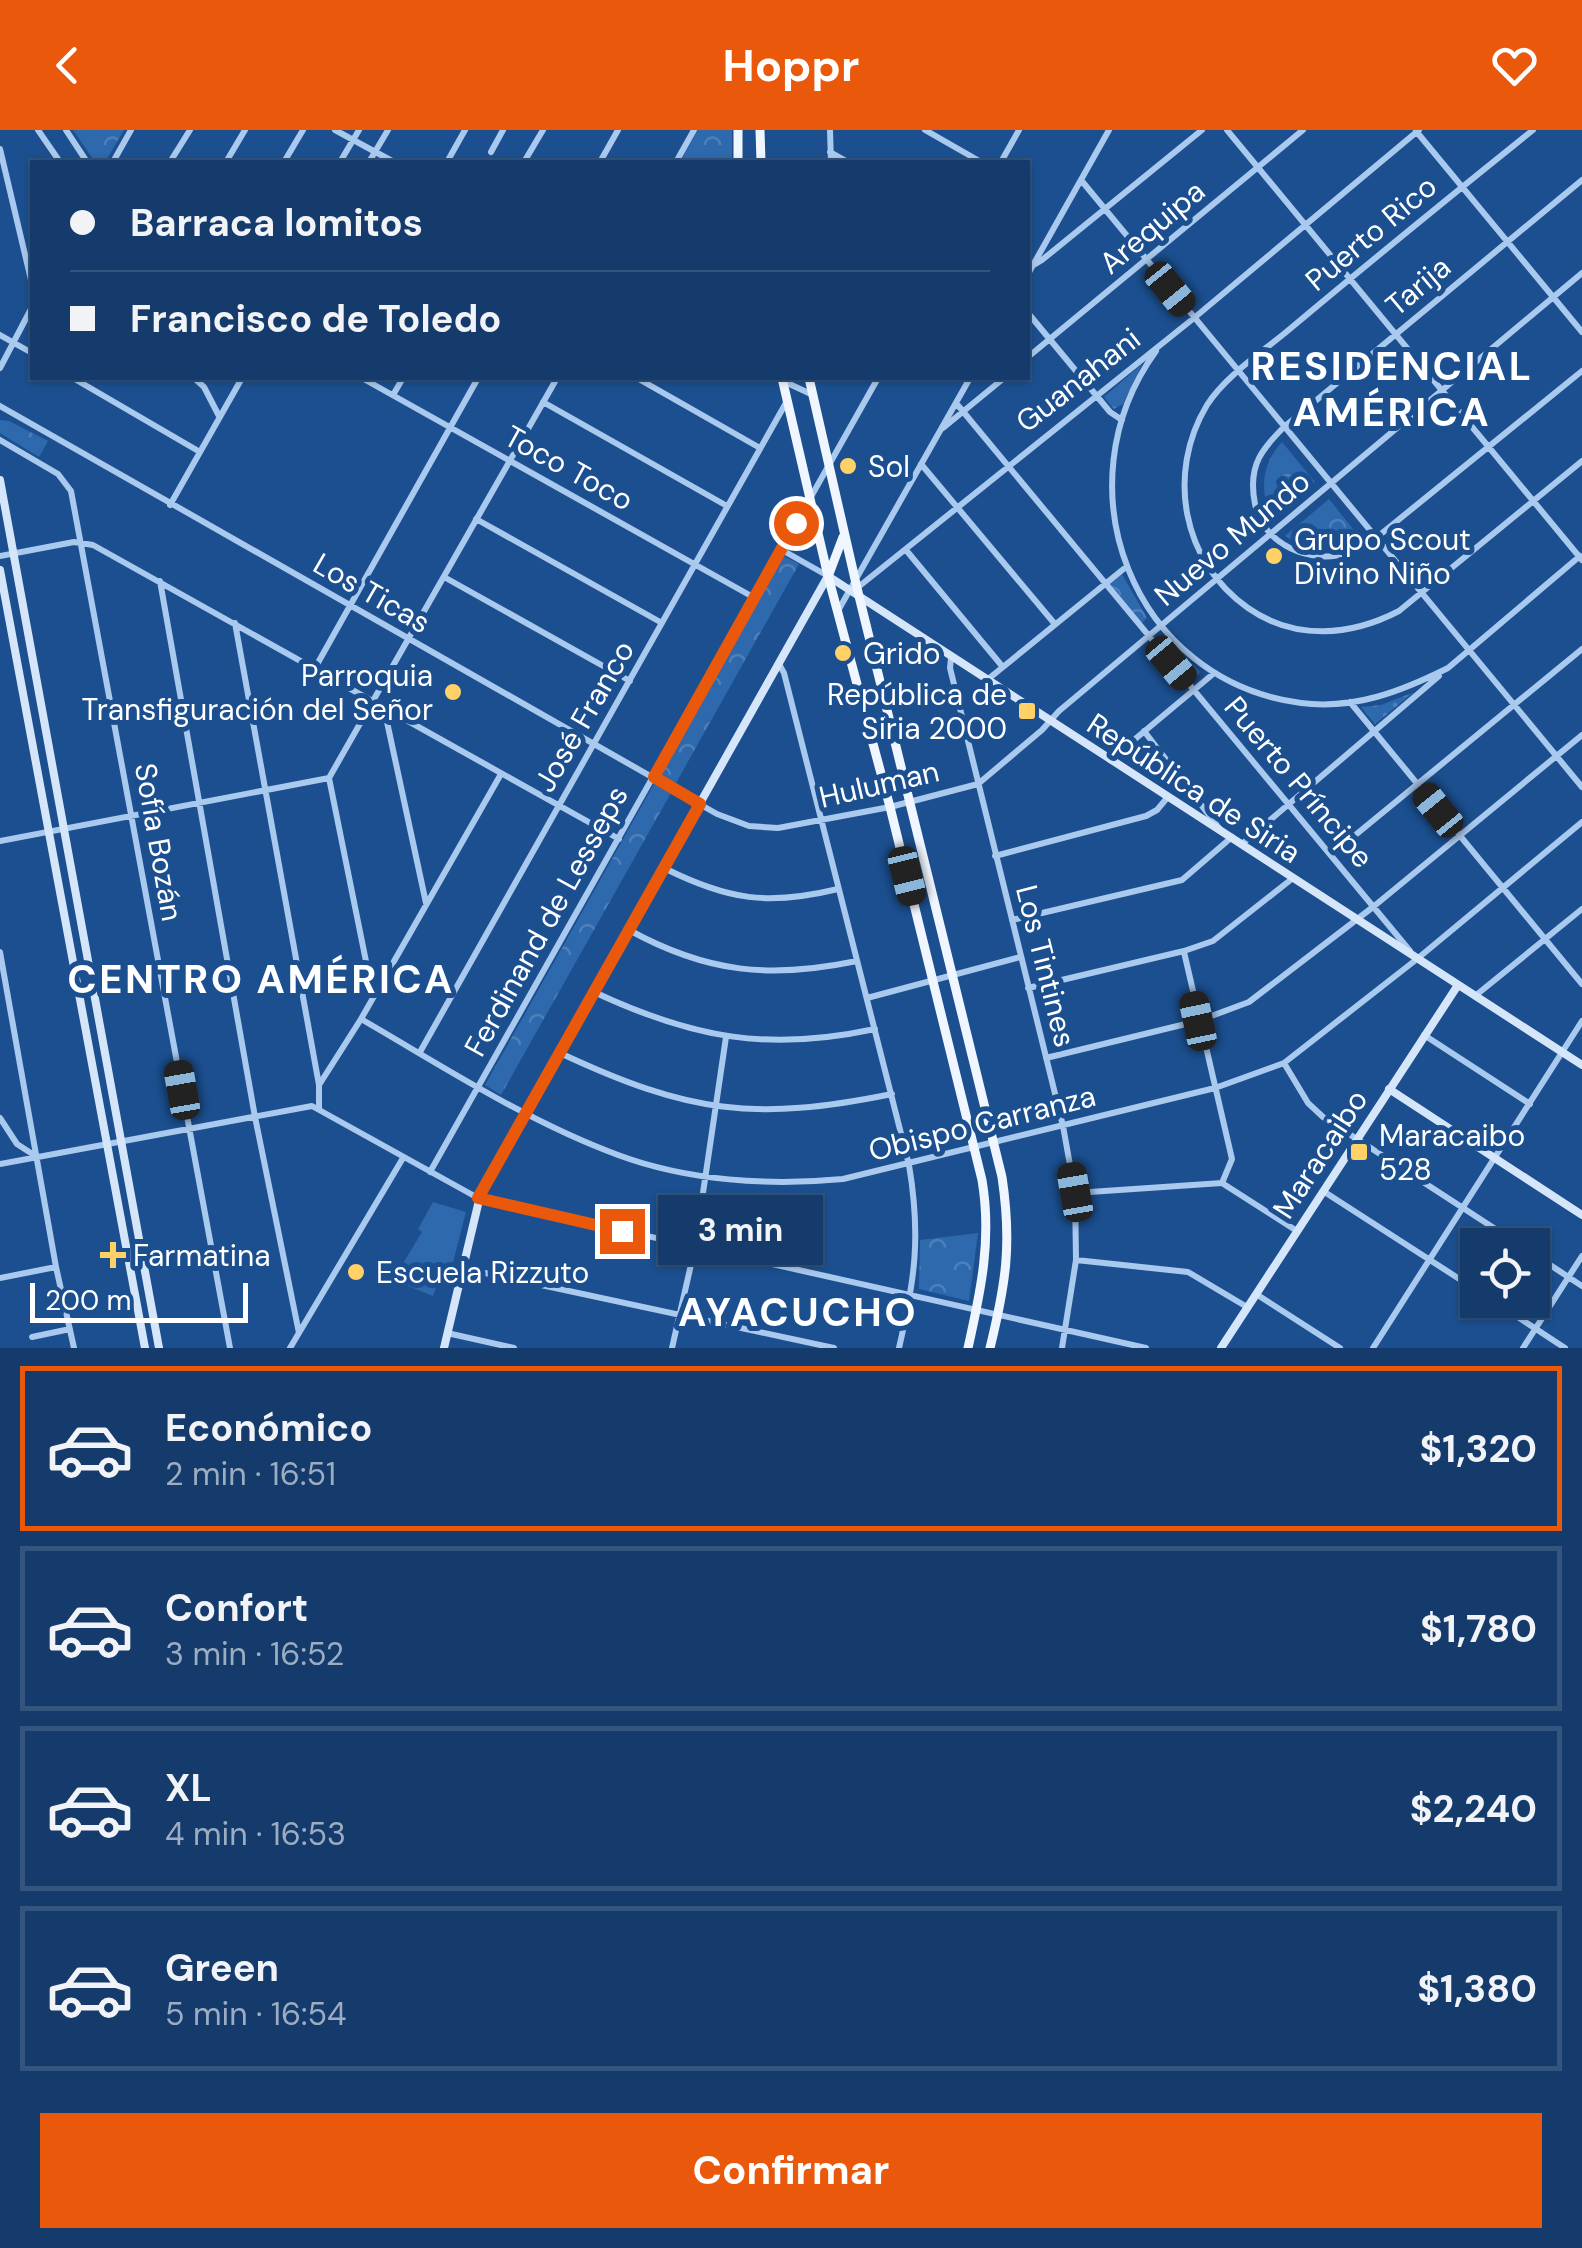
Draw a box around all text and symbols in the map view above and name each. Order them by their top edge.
text: Hoppr [723,36,859,95]
icon: back [40,38,95,93]
icon: heart [1487,38,1542,93]
street label: Puerto Rico [1297,167,1445,299]
street label: Arequipa [1091,172,1213,282]
text: Barraca lomitos [130,198,423,248]
street label: Tarija [1378,248,1458,324]
car [1139,256,1201,322]
text: Francisco de Toledo [130,294,502,344]
street label: Guanahani [1008,319,1148,441]
district label: RESIDENCIAL AMÉRICA [1251,340,1533,438]
street label: Toco Toco [498,417,640,519]
place label: Sol [868,447,910,486]
marker: Sol [837,455,859,477]
street label: Nuevo Mundo [1146,462,1318,614]
route start [774,501,819,546]
place label: Grupo Scout Divino Niño [1294,520,1471,593]
street label: Los Ticas [307,544,437,642]
marker: Grupo Scout Divino Niño [1263,545,1285,567]
car [1140,630,1202,696]
street label: José Franco [525,633,643,799]
place label: Grido [863,634,941,673]
marker: Grido [832,642,854,664]
place label: Parroquia Transfiguración del Señor [82,656,433,729]
place label: República de Siria 2000 [827,675,1007,748]
marker: Parroquia Transfiguración del Señor [442,681,464,703]
street label: Puerto Príncipe [1216,688,1382,876]
marker: República de Siria 2000 [1016,700,1038,722]
street label: República de Siria [1080,704,1308,872]
street label: Huluman [815,751,943,817]
street label: Sofía Bozán [126,760,192,924]
car [1407,777,1469,843]
street label: Ferdinand de Lesseps [455,779,637,1063]
car [885,843,929,909]
street label: Los Tintines [1007,881,1085,1051]
district label: CENTRO AMÉRICA [67,953,455,1005]
car [1177,989,1219,1053]
car [162,1058,202,1122]
street label: Obispo Carranza [865,1076,1099,1170]
street label: Maracaibo [1264,1082,1376,1226]
place label: Maracaibo 528 [1379,1116,1525,1189]
marker: Maracaibo 528 [1348,1141,1370,1163]
car [1055,1160,1095,1224]
callout: 3 min [657,1196,822,1266]
route end [600,1209,645,1254]
text: 3 min [698,1209,783,1251]
map controls [1460,1228,1550,1318]
button: locate [1460,1228,1550,1318]
place label: Farmatina [133,1236,271,1275]
marker: Farmatina [102,1244,124,1266]
place label: Escuela Rizzuto [376,1253,589,1292]
marker: Escuela Rizzuto [345,1261,367,1283]
scale bar [30,1278,248,1322]
text: 200 m [45,1282,132,1319]
district label: AYACUCHO [678,1286,918,1338]
text: Económico [165,1403,372,1453]
icon: car [45,1404,135,1494]
text: $1,320 [1419,1424,1537,1474]
text: 2 min · 16:51 [165,1453,336,1495]
text: Confort [165,1583,308,1633]
icon: car [45,1584,135,1674]
text: $1,780 [1420,1604,1537,1654]
text: 3 min · 16:52 [165,1633,344,1675]
text: XL [165,1763,212,1813]
icon: car [45,1764,135,1854]
text: $2,240 [1410,1784,1537,1834]
text: 4 min · 16:53 [165,1813,346,1855]
text: Green [165,1943,279,1993]
icon: car [45,1944,135,2034]
text: $1,380 [1417,1964,1537,2014]
text: 5 min · 16:54 [165,1993,346,2035]
button: Confirmar [40,2113,1542,2228]

